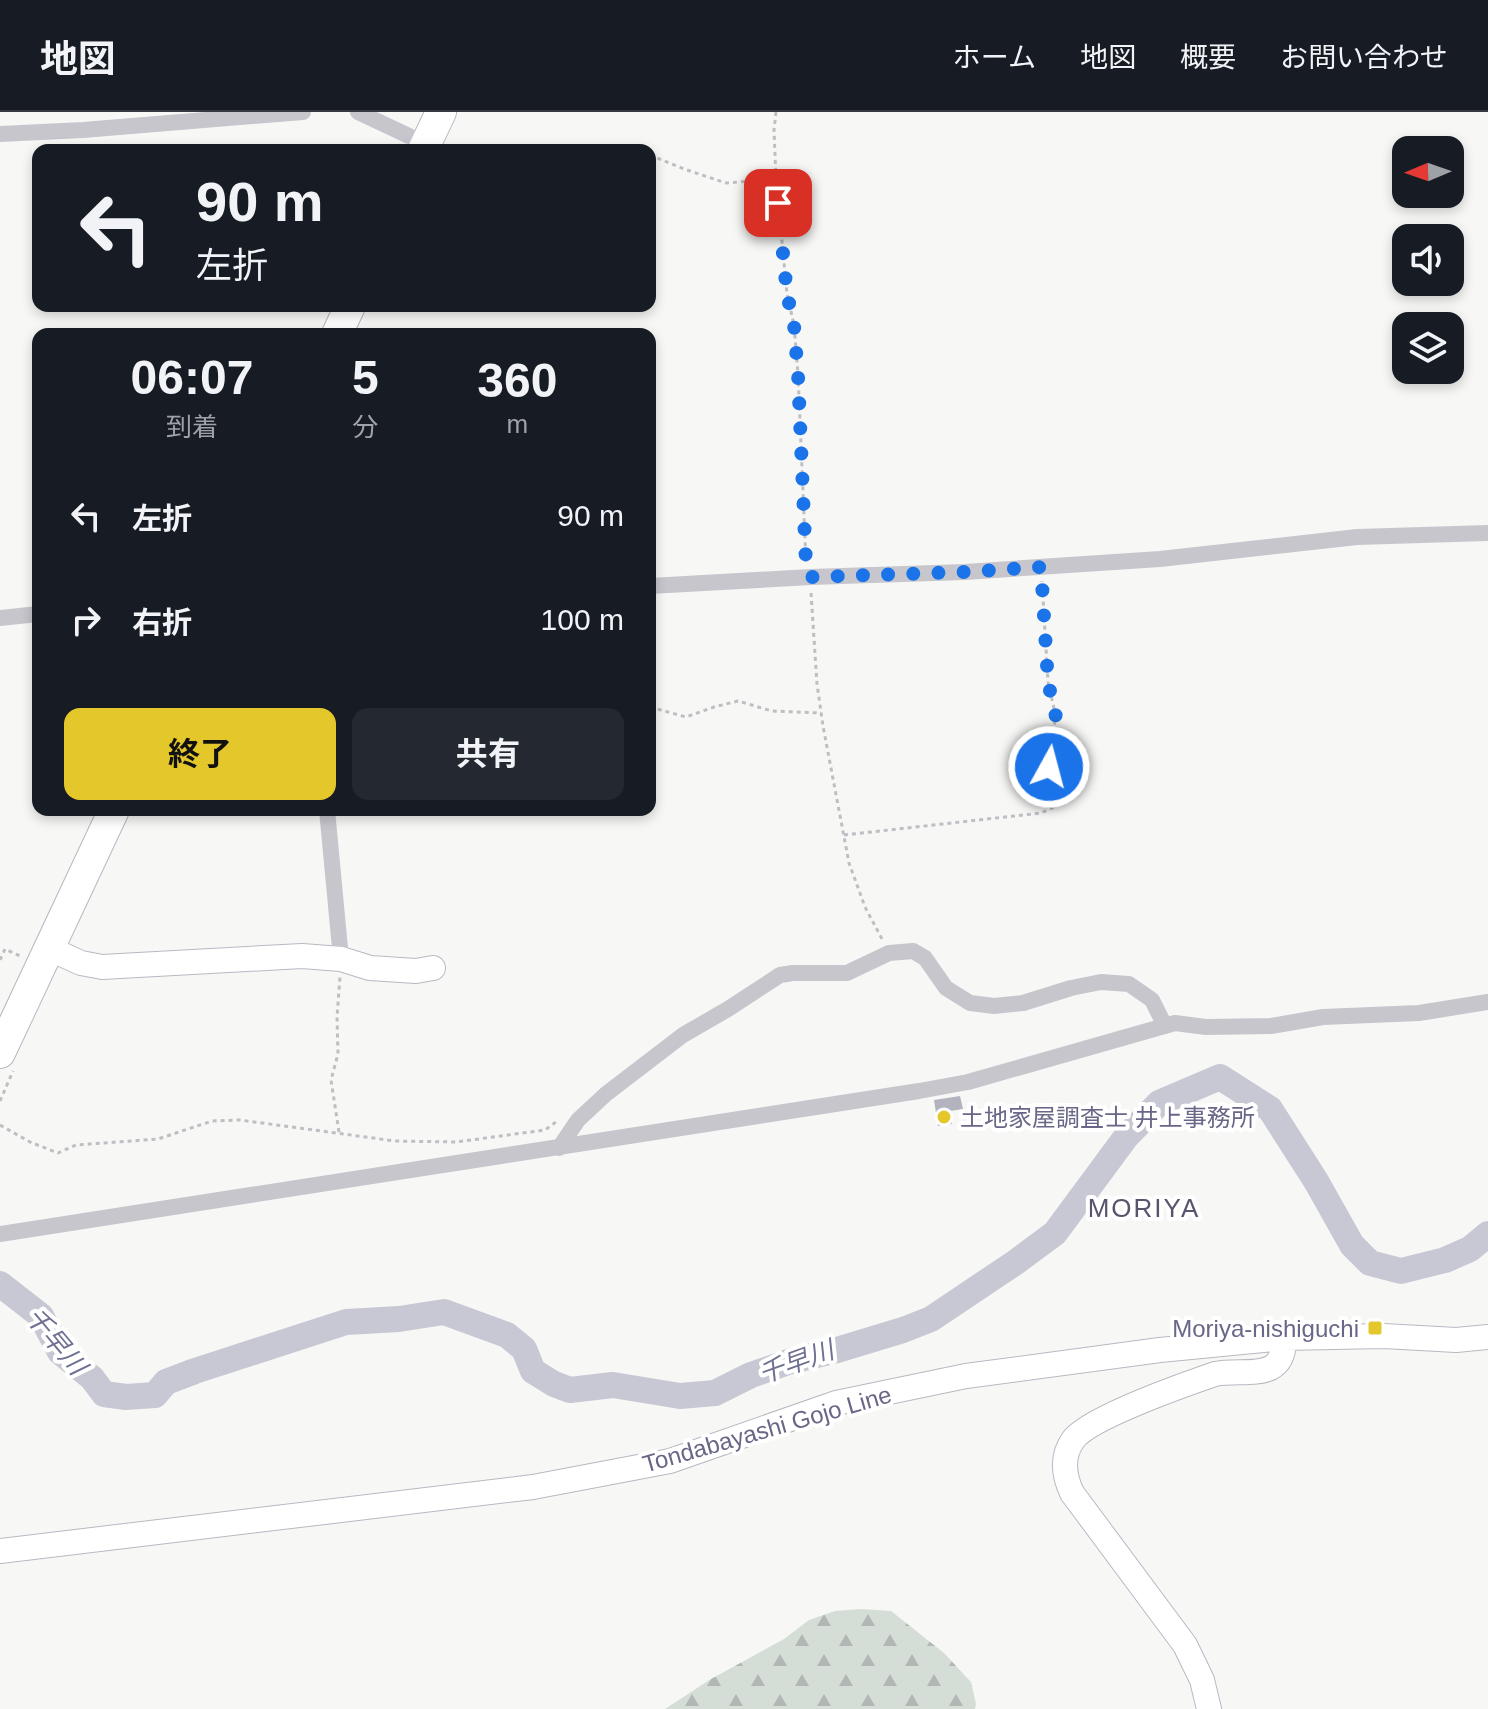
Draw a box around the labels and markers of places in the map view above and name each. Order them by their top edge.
pin [744,169,812,237]
place label: 土地家屋調査士 井上事務所 [960,1104,1255,1131]
marker: 土地家屋調査士 井上事務所 [935,1108,953,1126]
place label: Moriya-nishiguchi [1172,1315,1359,1342]
marker: Moriya-nishiguchi [1366,1319,1384,1337]

